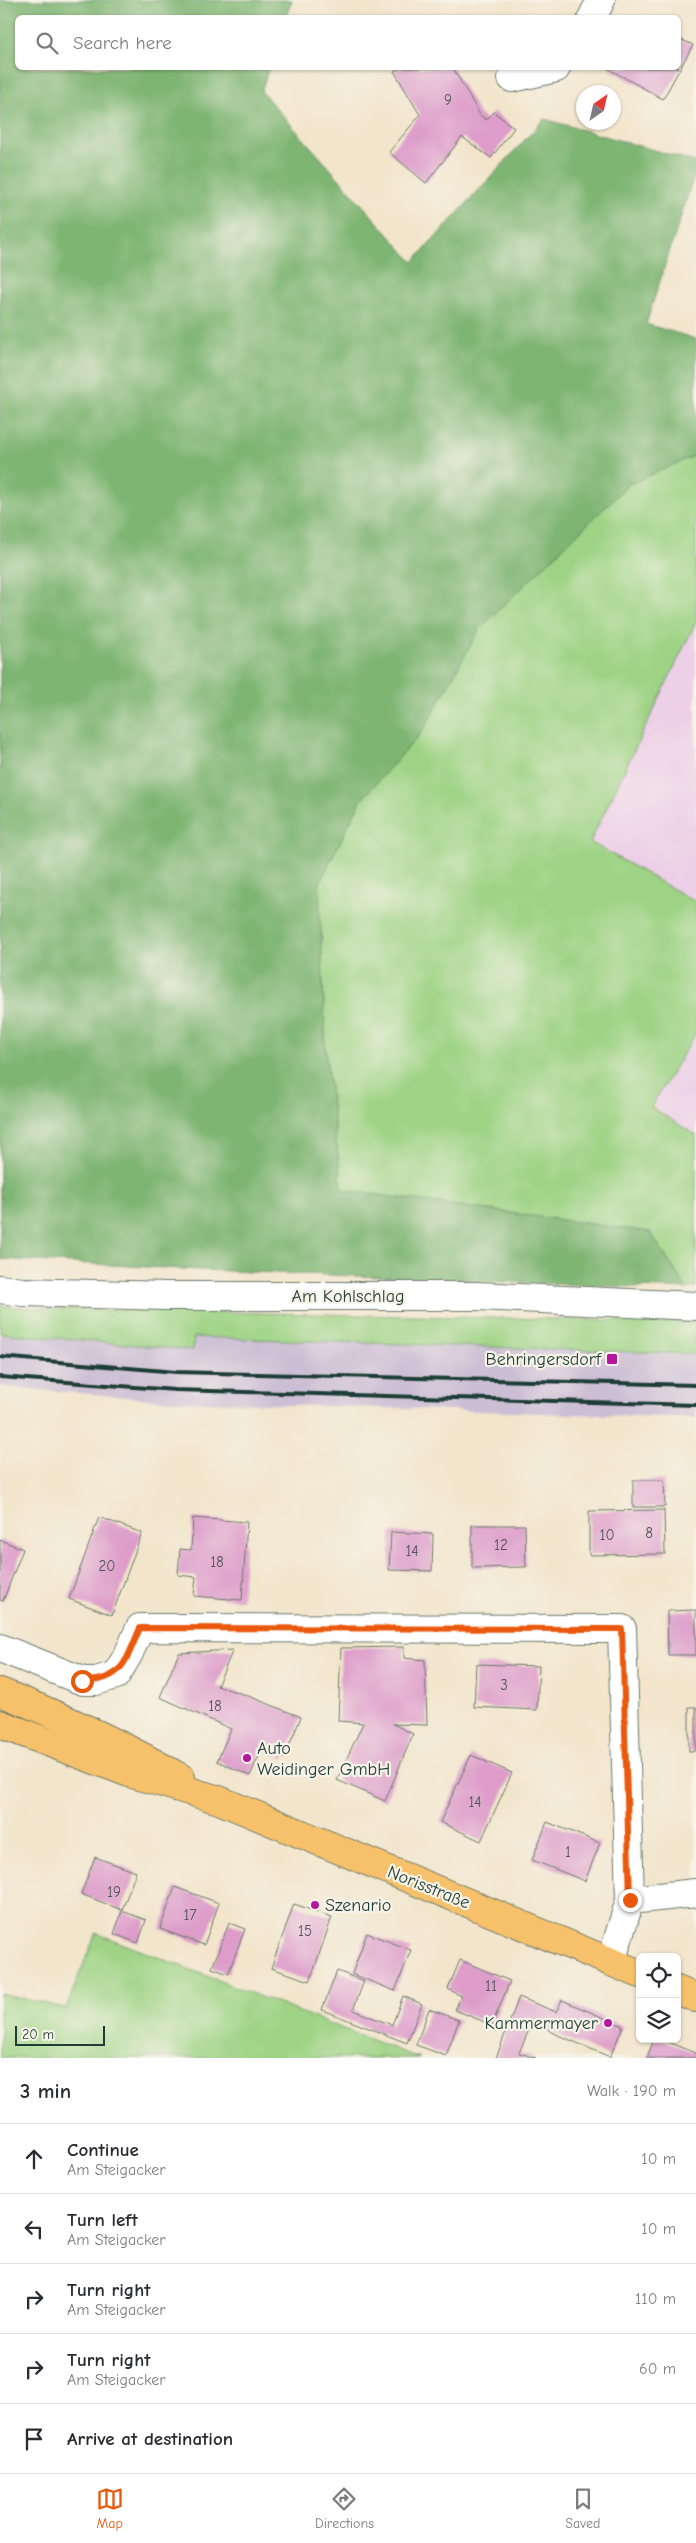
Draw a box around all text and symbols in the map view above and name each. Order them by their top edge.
search box [15,15,681,70]
icon: search [33,29,61,57]
text: Search here [73,32,172,54]
north arrow [576,85,621,130]
house number: 9 [444,91,452,109]
street label: Am Kohlschlag [291,1286,405,1307]
place label: Behringersdorf [486,1349,602,1370]
marker: Behringersdorf [605,1352,619,1366]
house number: 8 [645,1524,653,1542]
house number: 10 [599,1526,615,1544]
house number: 12 [494,1536,508,1554]
house number: 14 [405,1542,419,1560]
house number: 18 [210,1553,224,1571]
house number: 20 [99,1557,115,1575]
route start [71,1670,94,1693]
house number: 3 [500,1676,508,1694]
house number: 18 [208,1697,222,1715]
place label: Auto Weidinger GmbH [257,1738,390,1780]
marker: Auto Weidinger GmbH [241,1752,253,1764]
house number: 14 [468,1793,482,1811]
house number: 1 [565,1843,571,1861]
street label: Norisstraße [384,1861,473,1914]
house number: 19 [107,1883,121,1901]
route end [619,1889,642,1912]
place label: Szenario [325,1895,391,1916]
marker: Szenario [309,1899,321,1911]
house number: 17 [183,1906,197,1924]
house number: 15 [298,1922,312,1940]
map controls [636,1953,681,2043]
button: locate [636,1953,681,1998]
house number: 11 [485,1977,497,1995]
button: layers [636,1998,681,2043]
place label: Kammermayer [485,2013,599,2034]
marker: Kammermayer [602,2017,614,2029]
scale bar [15,2023,105,2046]
text: 20 m [22,2026,54,2043]
text: 3 min [20,2079,71,2103]
text: Walk · 190 m [587,2082,676,2100]
text: Continue [67,2139,139,2161]
icon: ahead [20,2145,48,2173]
text: 10 m [641,2150,676,2168]
text: Am Steigacker [67,2161,166,2179]
text: Turn left [67,2209,138,2231]
icon: left [20,2215,48,2243]
text: 10 m [641,2220,676,2238]
text: Am Steigacker [67,2231,166,2249]
text: Turn right [67,2279,151,2301]
icon: right [20,2285,48,2313]
text: 110 m [635,2290,676,2308]
text: Am Steigacker [67,2301,166,2319]
text: Turn right [67,2349,151,2371]
icon: right [20,2355,48,2383]
text: 60 m [639,2360,676,2378]
text: Am Steigacker [67,2371,166,2389]
icon: arrive [20,2425,48,2453]
text: Arrive at destination [67,2428,233,2450]
tab: Map [96,2485,124,2532]
tab: Directions [315,2485,374,2532]
tab: Saved [565,2485,600,2532]

